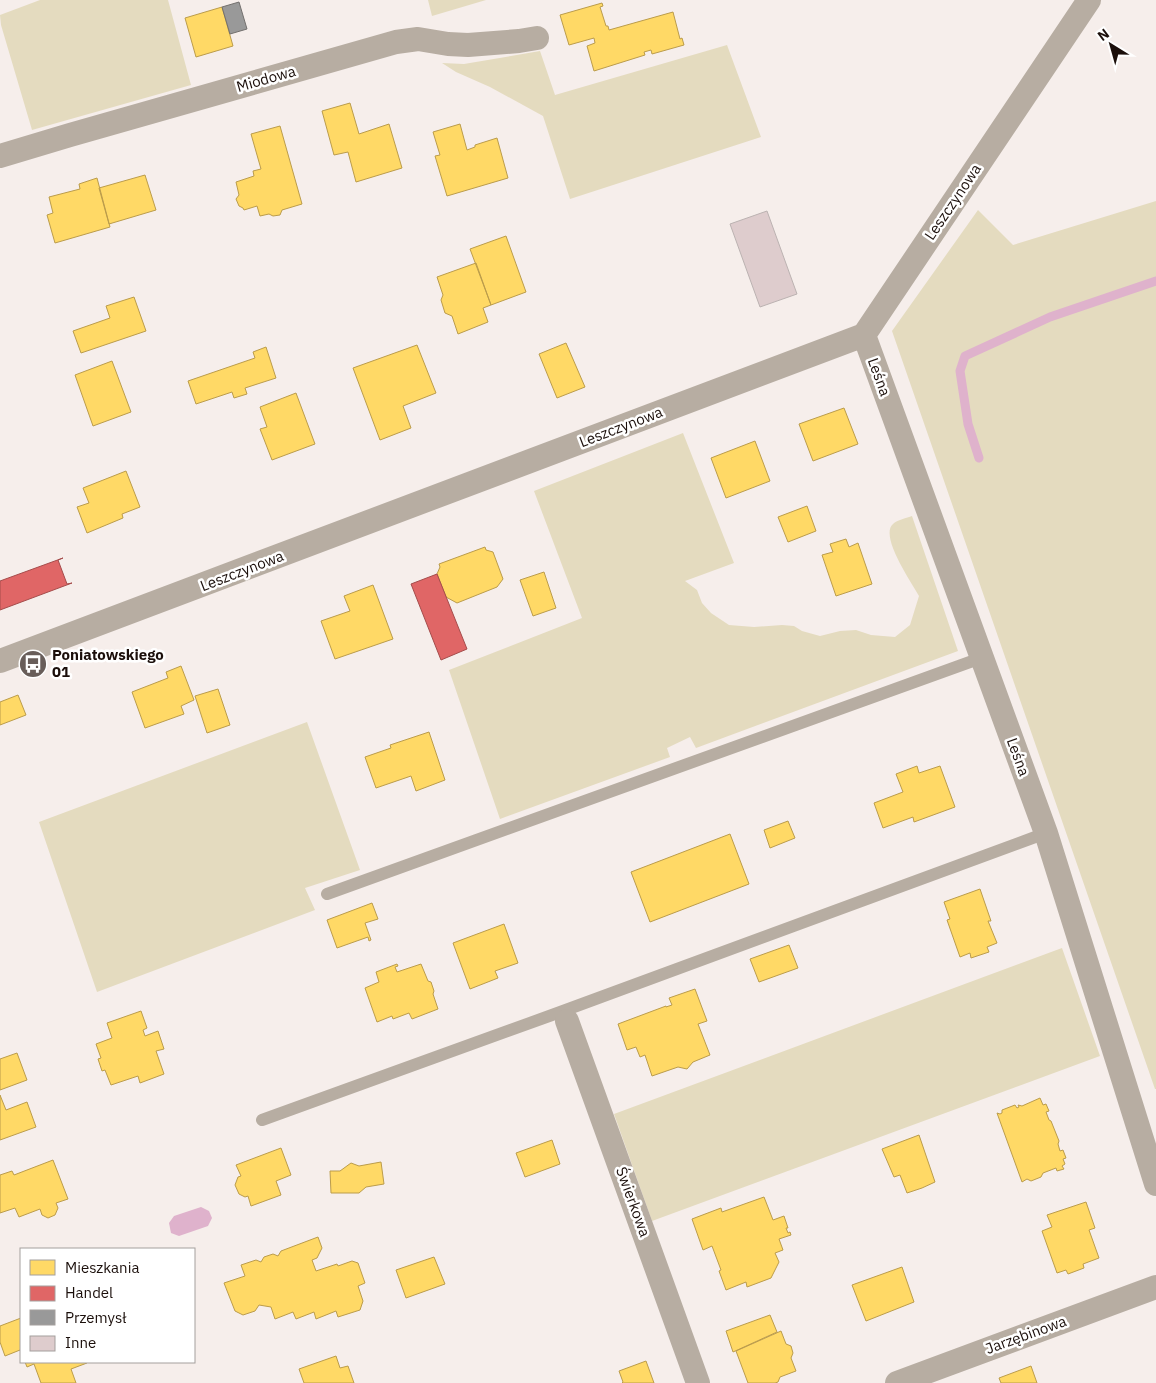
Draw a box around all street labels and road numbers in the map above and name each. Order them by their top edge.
street label: Miodowa [234,61,298,96]
street label: Leszczynowa [920,160,985,243]
street label: Leśna [864,355,895,399]
street label: Leszczynowa [576,402,665,451]
street label: Leszczynowa [197,546,286,595]
street label: Leśna [1003,735,1034,779]
street label: Świerkowa [612,1164,655,1239]
street label: Jarzębinowa [983,1311,1069,1358]

